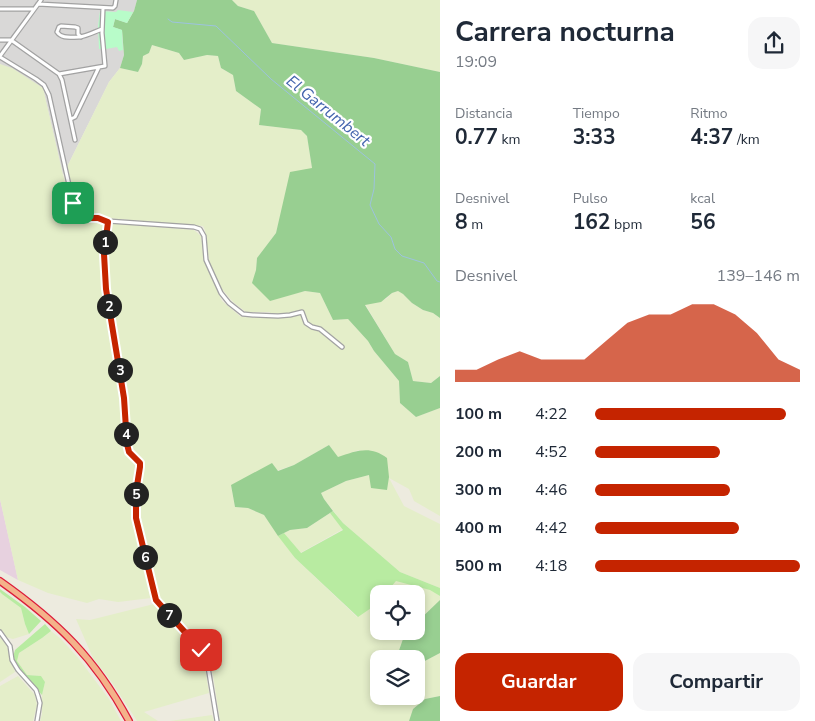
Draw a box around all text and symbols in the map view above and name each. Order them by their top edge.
text: Carrera nocturna [455,13,675,51]
button: share [748,17,800,69]
text: 19:09 [455,51,497,73]
water label: El Garrumbert [281,70,375,152]
text: Distancia [455,104,513,123]
text: Tiempo [573,104,620,123]
text: Ritmo [690,104,728,123]
text: 0.77 [455,123,498,151]
text: 3:33 [573,123,616,151]
text: 4:37 [690,123,733,151]
text: km [498,130,521,149]
text: /km [733,130,760,149]
pin [52,182,94,224]
icon: arrive [59,189,87,217]
text: Desnivel [455,189,509,208]
text: Pulso [573,189,608,208]
text: kcal [690,189,715,208]
text: 8 [455,208,468,236]
text: 162 [573,208,610,236]
text: 56 [690,208,716,236]
text: m [468,215,483,234]
text: bpm [610,215,642,234]
pin: 1 [92,230,118,254]
text: 1 [101,233,110,252]
text: Desnivel [455,265,517,287]
text: 139–146 m [717,265,800,287]
pin: 2 [96,294,122,318]
text: 2 [105,297,114,316]
pin: 3 [108,358,132,382]
text: 3 [116,361,125,380]
text: 100 m [455,403,502,425]
text: 4:22 [535,403,567,425]
pin: 4 [114,422,138,446]
text: 4 [122,425,131,444]
text: 200 m [455,441,502,463]
text: 4:52 [535,441,567,463]
text: 300 m [455,479,502,501]
text: 4:46 [535,479,567,501]
pin: 5 [124,482,148,506]
text: 5 [132,485,141,504]
text: 400 m [455,517,502,539]
text: 4:42 [535,517,567,539]
pin: 6 [132,544,158,570]
text: 6 [141,548,150,567]
text: 500 m [455,555,502,577]
text: 4:18 [535,555,567,577]
map controls [370,585,425,705]
button: locate [370,585,425,640]
pin: 7 [156,602,182,628]
text: 7 [165,606,174,625]
pin [180,629,222,671]
icon: check [187,636,215,664]
button: layers [370,650,425,705]
button: Guardar [455,653,623,711]
button: Compartir [633,653,800,711]

